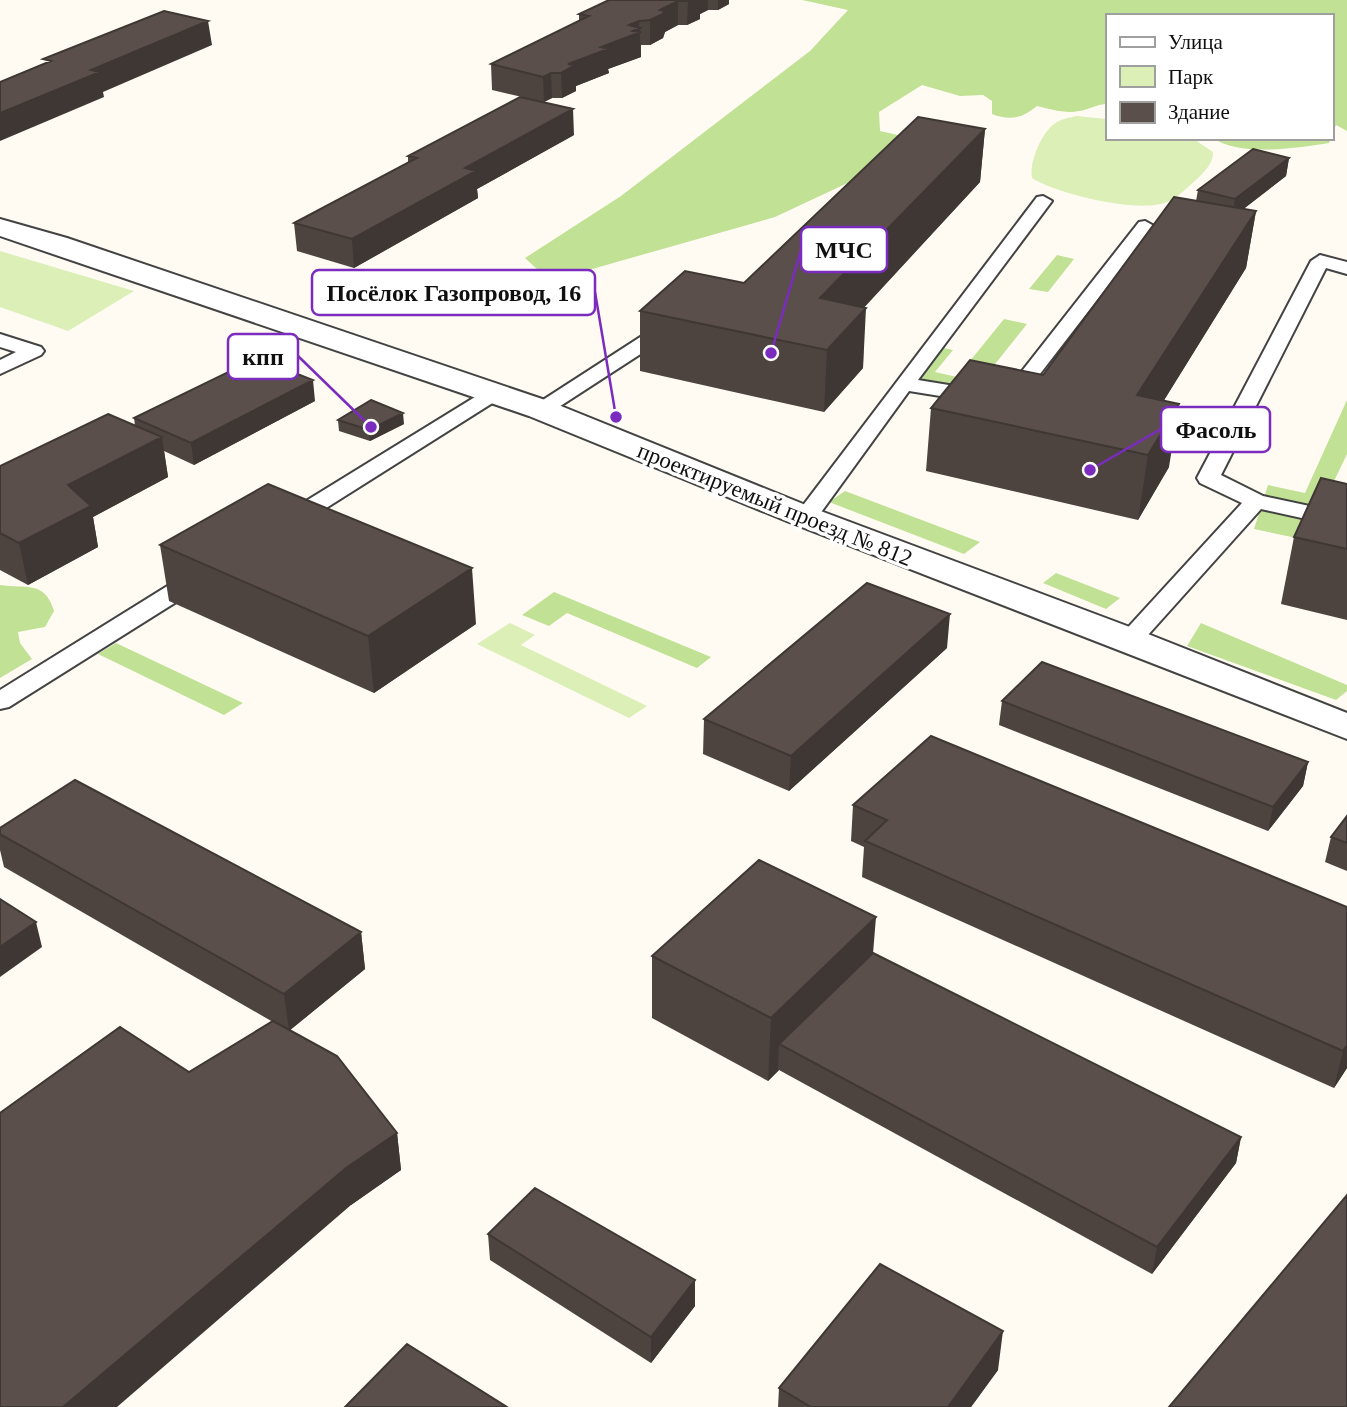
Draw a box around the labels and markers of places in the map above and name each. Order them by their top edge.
callout: МЧС [801,227,887,272]
callout: Посёлок Газопровод, 16 [312,270,595,315]
callout: кпп [228,334,298,379]
callout: Фасоль [1161,407,1270,452]

